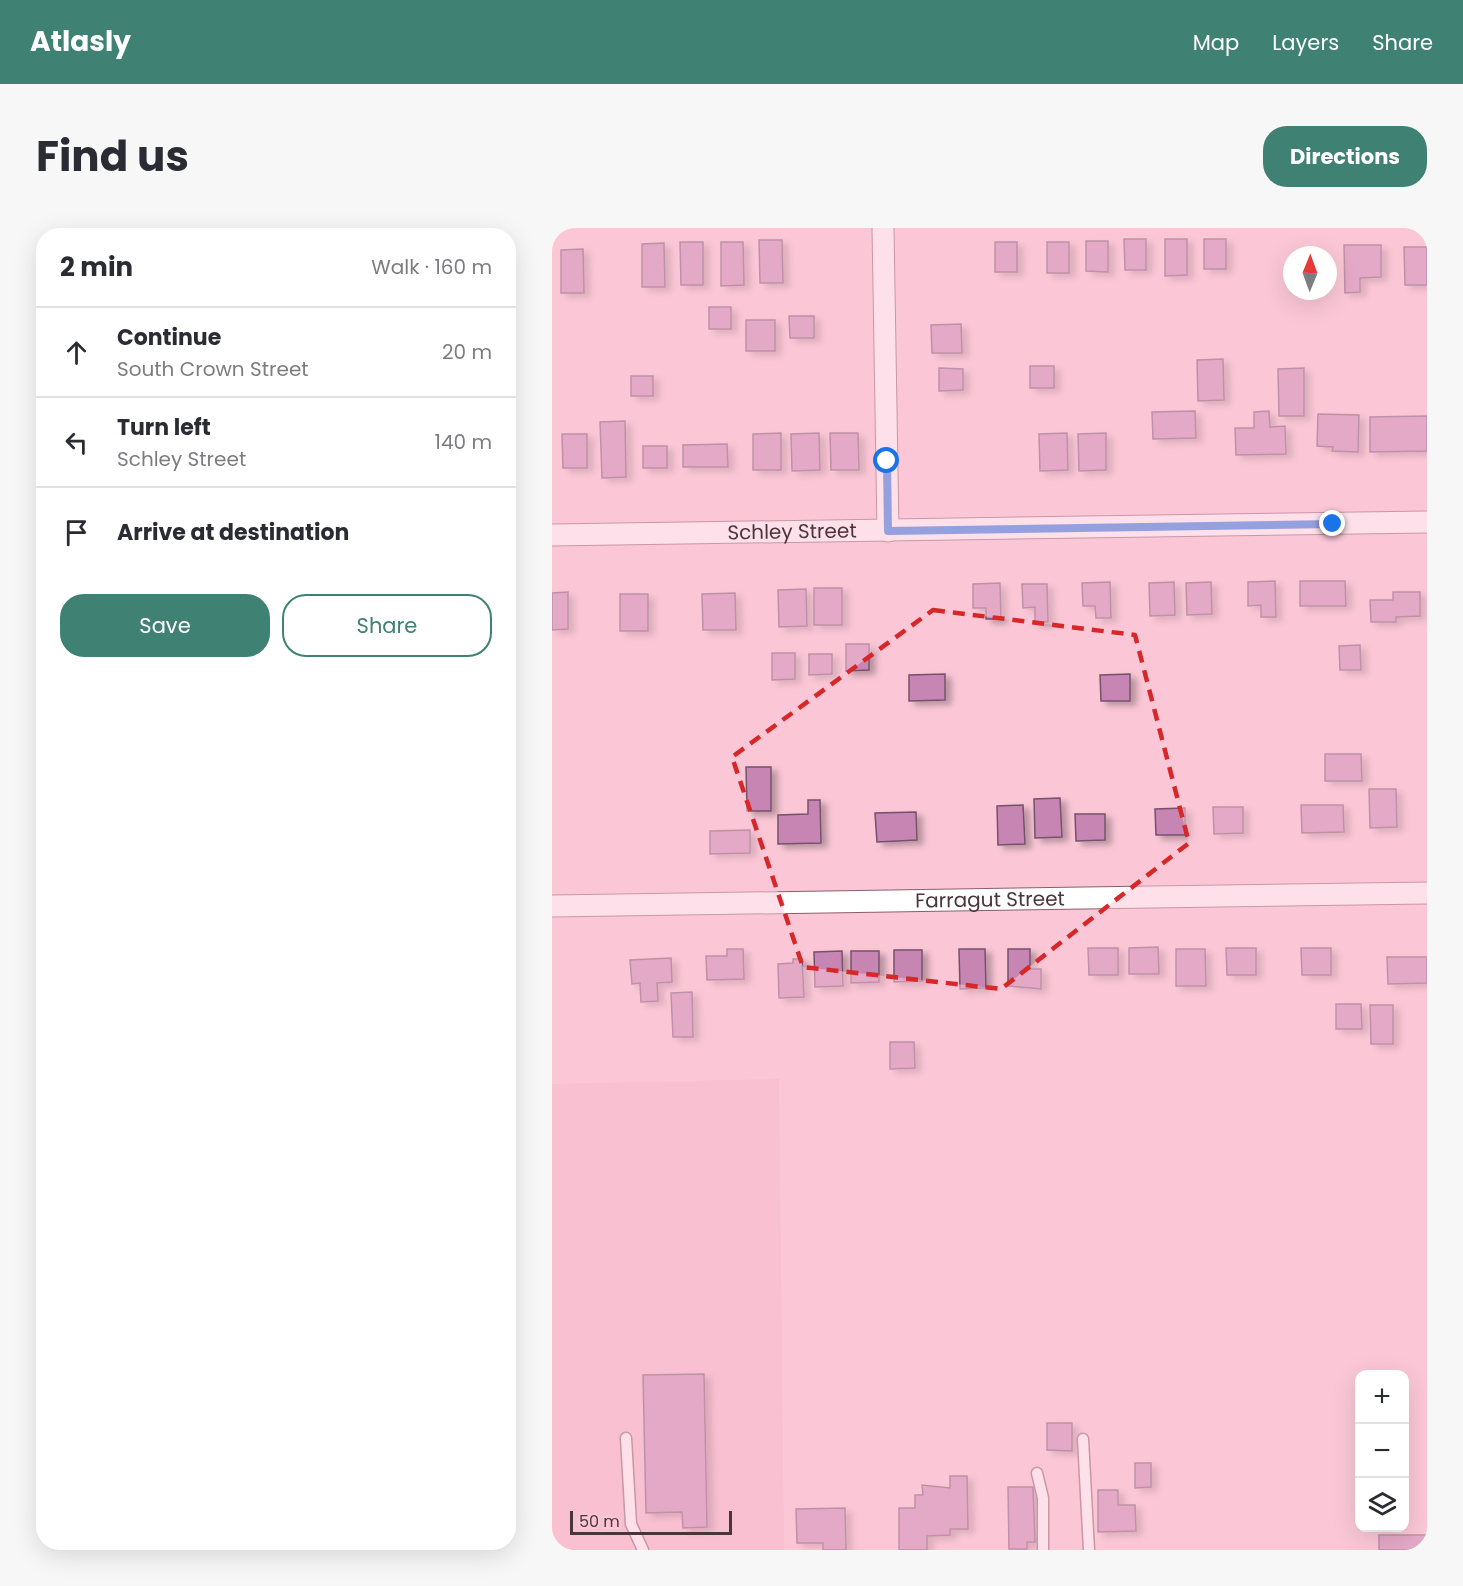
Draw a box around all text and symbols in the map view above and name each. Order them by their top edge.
text: Atlasly [30,22,131,61]
text: Map [1193,28,1239,57]
text: Layers [1272,28,1339,57]
text: Share [1372,28,1433,57]
button: Directions [1263,126,1427,187]
text: Find us [36,127,189,186]
north arrow [1283,246,1337,300]
text: 2 min [60,249,133,285]
text: Walk · 160 m [371,253,492,281]
text: Continue [117,322,221,353]
icon: ahead [60,336,93,369]
text: 20 m [442,338,492,366]
text: South Crown Street [117,355,309,383]
text: Turn left [117,412,211,443]
icon: left [60,426,93,459]
text: 140 m [435,428,492,456]
text: Schley Street [117,445,246,473]
route start [873,447,899,473]
route end [1319,510,1345,536]
icon: arrive [60,516,93,549]
street label: Schley Street [727,516,857,546]
text: Arrive at destination [117,517,349,548]
button: Save [60,594,270,657]
button: Share [282,594,492,657]
street label: Farragut Street [915,884,1065,915]
map controls [1355,1370,1409,1532]
button: + [1355,1370,1409,1424]
button: − [1355,1424,1409,1478]
button: layers [1355,1478,1409,1532]
scale bar [570,1508,732,1536]
text: 50 m [579,1510,620,1533]

